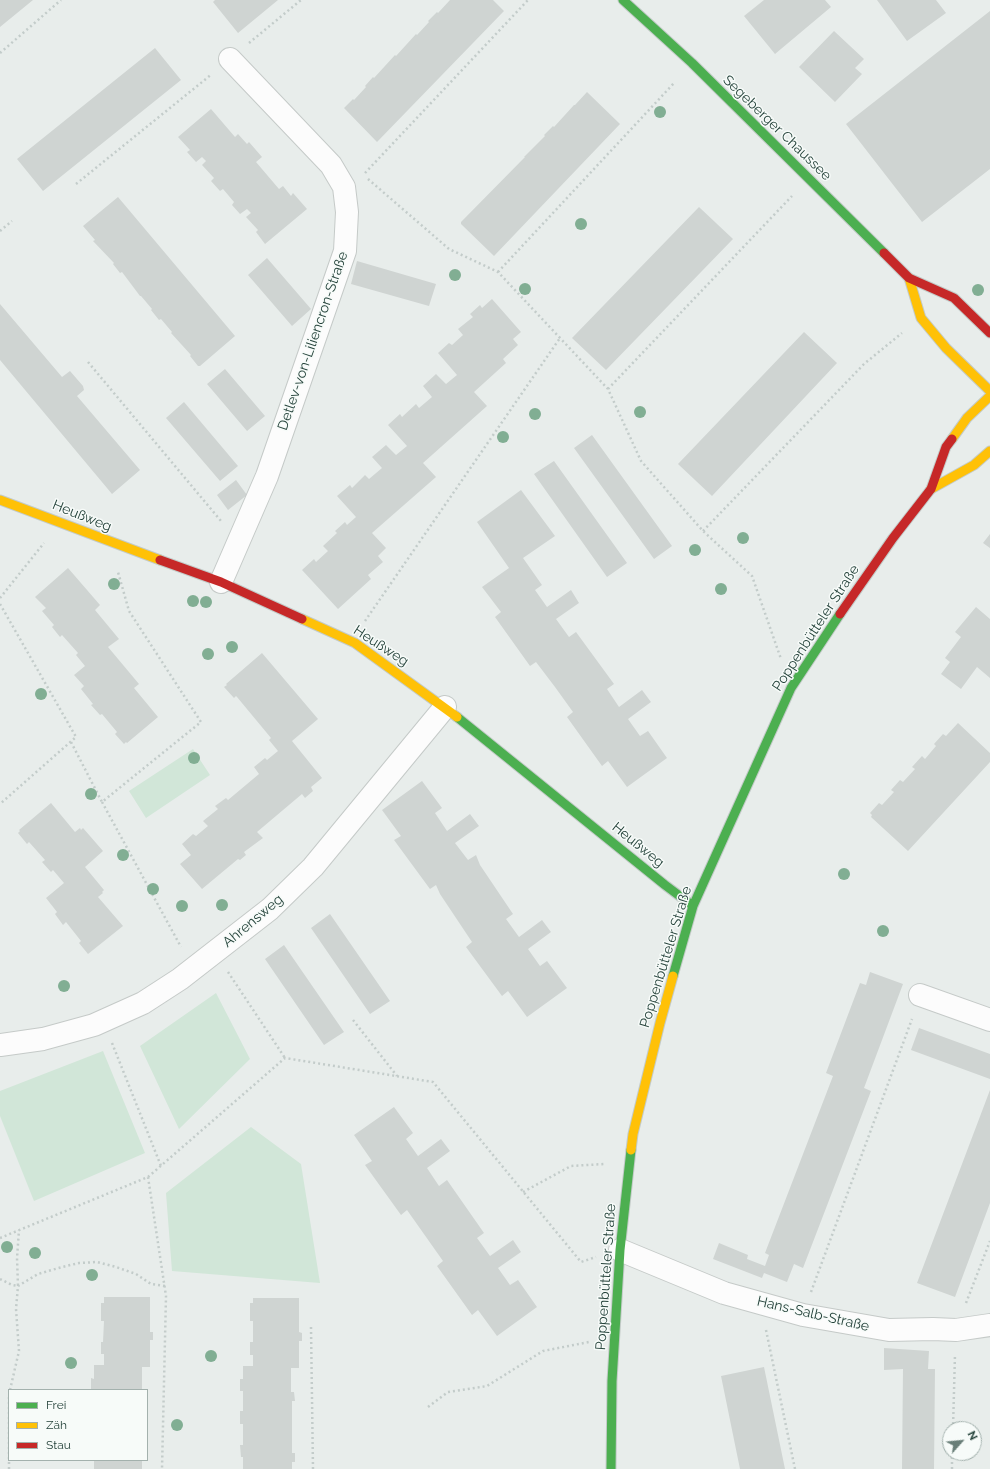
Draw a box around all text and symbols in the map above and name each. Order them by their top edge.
street label: Segeberger Chaussee [719,72,835,184]
street label: Detlev-von-Liliencron-Straße [274,249,352,433]
street label: Heußweg [50,497,114,535]
street label: Poppenbütteler Straße [769,562,863,694]
street label: Heußweg [350,622,412,670]
street label: Heußweg [609,819,667,871]
street label: Poppenbütteler Straße [636,884,696,1030]
street label: Ahrensweg [220,891,286,951]
street label: Poppenbütteler Straße [592,1203,620,1351]
street label: Hans-Salb-Straße [755,1293,871,1335]
legend [8,1389,148,1461]
text: Frei [46,1398,66,1412]
text: Zäh [46,1418,67,1432]
north arrow [942,1421,982,1461]
text: N [965,1429,980,1442]
text: Stau [46,1438,71,1452]

